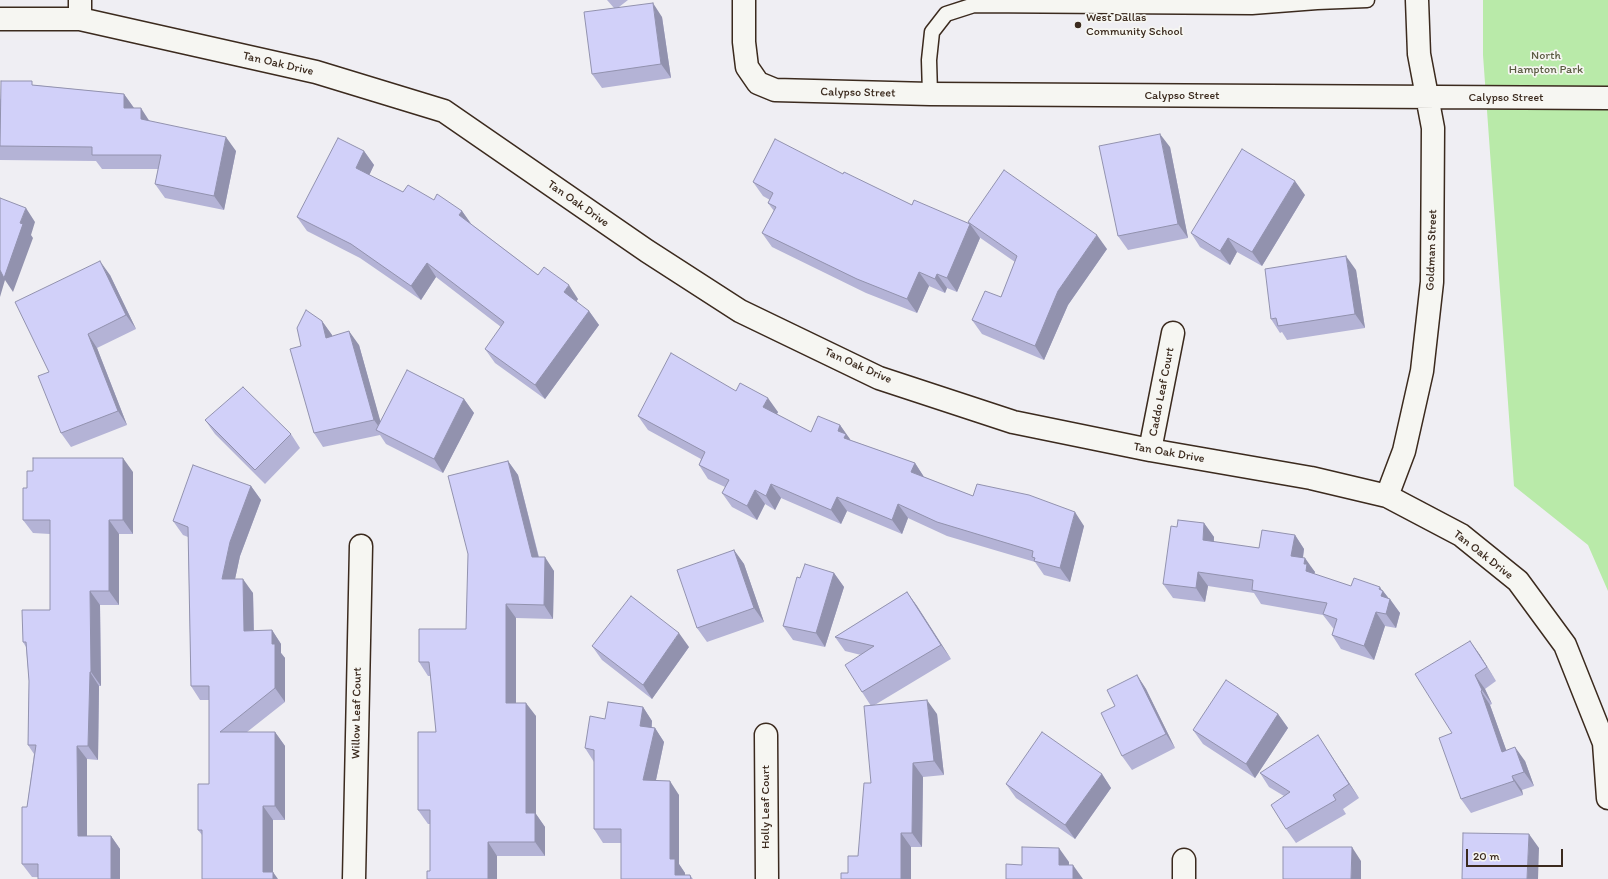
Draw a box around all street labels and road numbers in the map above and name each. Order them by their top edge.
street label: Tan Oak Drive [241,49,315,79]
street label: Calypso Street [820,85,896,101]
street label: Calypso Street [1144,89,1220,103]
street label: Calypso Street [1468,91,1544,105]
street label: Tan Oak Drive [544,177,612,231]
street label: Goldman Street [1423,209,1441,291]
street label: Tan Oak Drive [822,345,894,387]
street label: Caddo Leaf Court [1146,346,1178,438]
street label: Tan Oak Drive [1132,440,1206,466]
street label: Tan Oak Drive [1450,527,1516,583]
street label: Willow Leaf Court [349,667,365,759]
street label: Holly Leaf Court [759,765,773,849]

